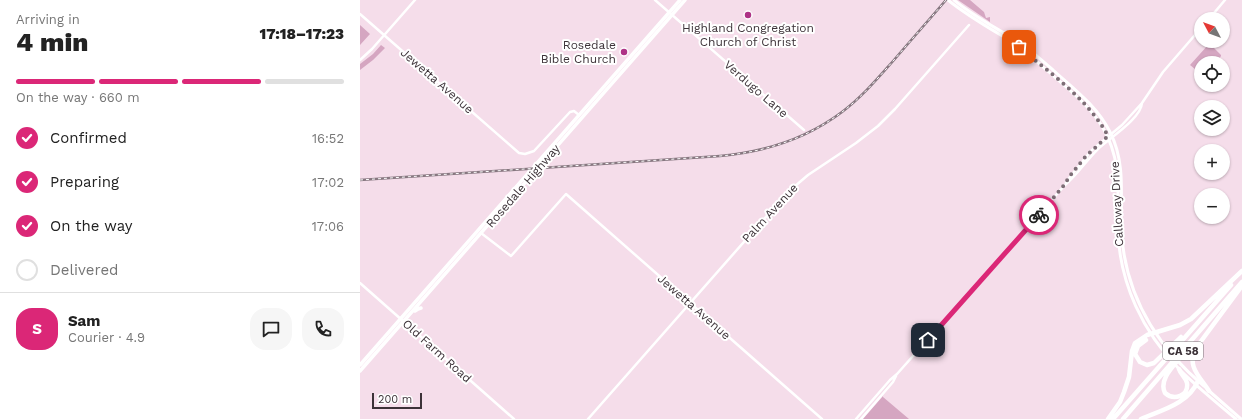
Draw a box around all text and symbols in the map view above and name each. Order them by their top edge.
marker: Highland Congregation Church of Christ [743,10,753,20]
text: Arriving in [16,12,80,27]
north arrow [1194,12,1230,48]
map controls [1194,12,1230,224]
place label: Highland Congregation Church of Christ [682,21,814,49]
text: 17:18–17:23 [259,25,344,43]
text: 4 min [16,27,88,57]
pin [1002,30,1036,64]
icon: bag [1008,36,1030,58]
place label: Rosedale Bible Church [541,38,616,66]
street label: Jewetta Avenue [398,46,476,116]
marker: Rosedale Bible Church [619,47,629,57]
button: locate [1194,56,1230,92]
street label: Verdugo Lane [721,58,791,121]
text: On the way · 660 m [16,90,140,105]
button: layers [1194,100,1230,136]
icon: check [16,127,38,149]
text: Confirmed [50,129,127,147]
text: 16:52 [312,131,344,146]
street label: Rosedale Highway [483,141,563,230]
button: + [1194,144,1230,180]
street label: Calloway Drive [1108,161,1126,247]
icon: check [16,171,38,193]
text: Preparing [50,173,119,191]
text: 17:02 [312,175,344,190]
street label: Palm Avenue [739,181,801,245]
button: − [1194,188,1230,224]
courier [1019,195,1059,235]
icon: bike [1028,204,1050,226]
icon: check [16,215,38,237]
text: On the way [50,217,132,235]
text: 17:06 [312,219,344,234]
text: Delivered [50,261,118,279]
street label: Jewetta Avenue [655,272,733,342]
button: chat [250,308,292,350]
button: phone [302,308,344,350]
text: Sam [68,312,100,330]
street label: Old Farm Road [400,317,474,385]
text: S [32,320,42,338]
pin [911,323,945,357]
icon: home [917,329,939,351]
text: Courier · 4.9 [68,330,145,345]
road number: CA 58 [1163,342,1203,360]
scale bar [372,391,422,410]
text: 200 m [378,393,412,406]

